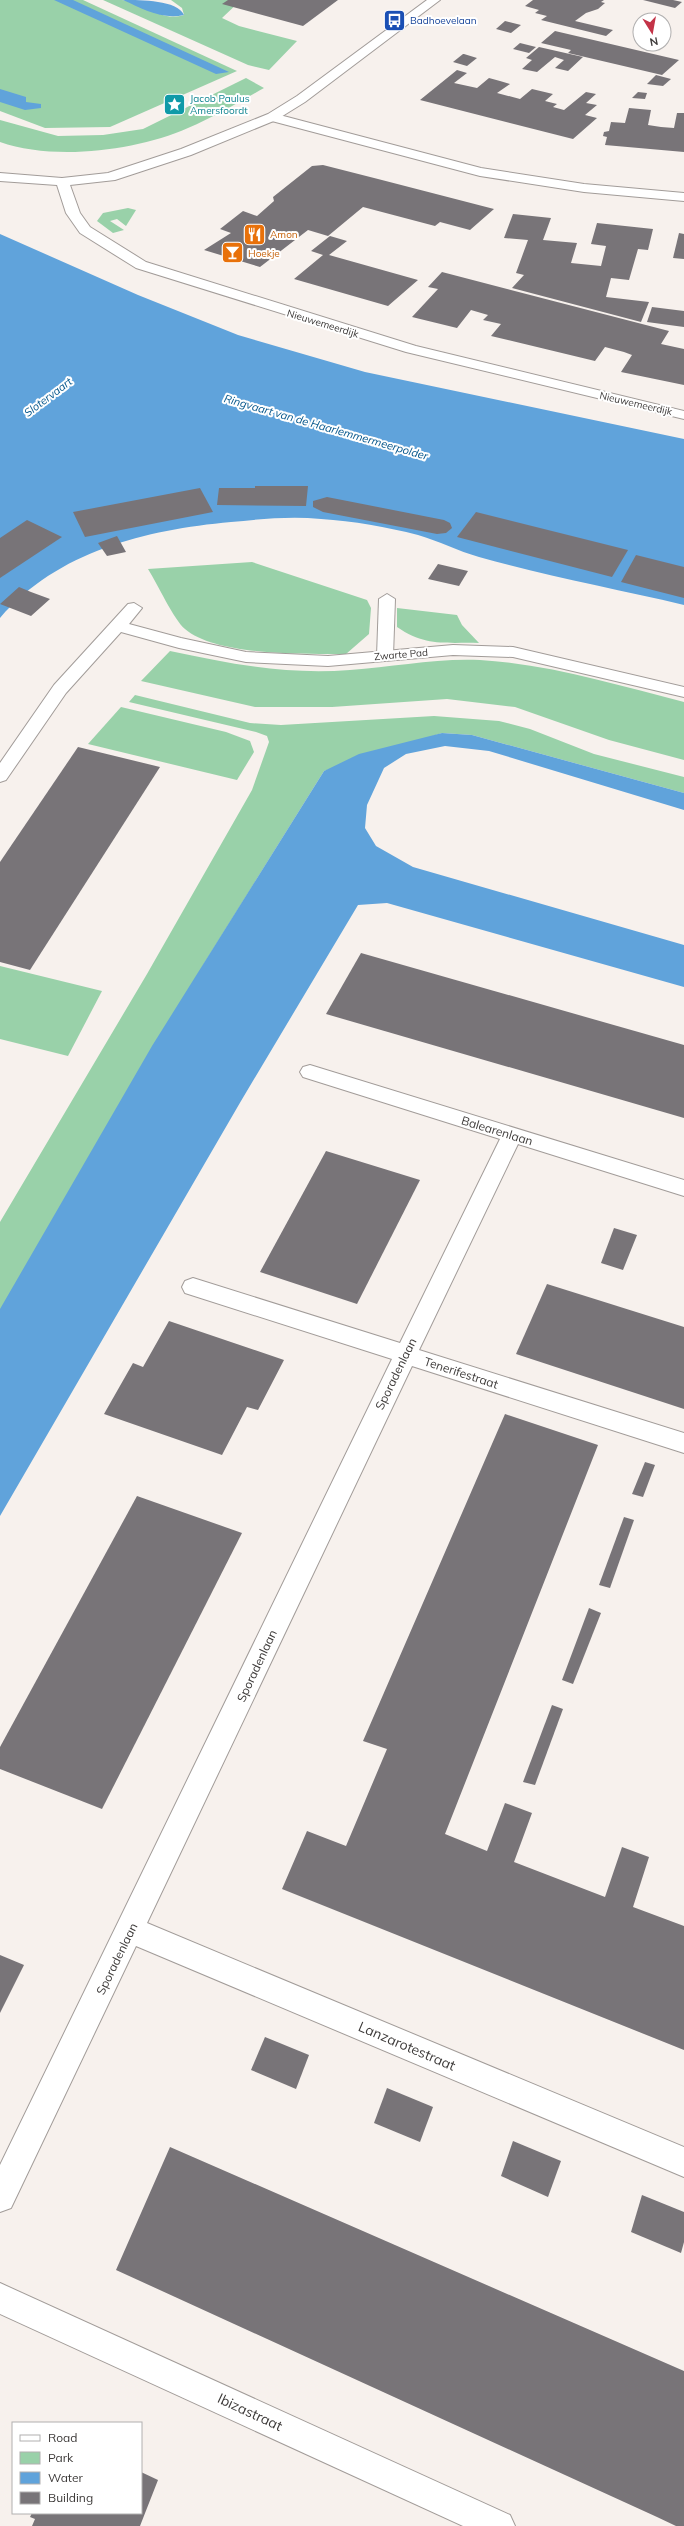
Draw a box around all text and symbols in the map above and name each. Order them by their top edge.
bus stop icon: Badhoevelaan [382,7,408,33]
north arrow [632,12,672,52]
place label: Badhoevelaan [410,14,477,27]
text: N [648,34,659,49]
place icon: Jacob Paulus Amersfoordt [161,91,187,117]
place label: Jacob Paulus Amersfoordt [190,92,250,117]
restaurant icon: Amon [241,221,267,247]
place label: Amon [270,228,298,241]
bar icon: Hoekje [219,240,245,266]
place label: Hoekje [248,247,280,260]
street label: Nieuwemeerdijk [285,306,361,341]
water label: Slotervaart [21,374,76,420]
street label: Nieuwemeerdijk [598,389,674,418]
water label: Ringvaart van de Haarlemmermeerpolder [222,391,431,463]
street label: Zwarte Pad [374,646,428,663]
street label: Balearenlaan [460,1113,535,1149]
street label: Sporadenlaan [372,1335,419,1412]
street label: Tenerifestraat [422,1353,500,1392]
street label: Sporadenlaan [233,1627,280,1704]
street label: Sporadenlaan [93,1920,140,1997]
street label: Lanzarotestraat [356,2017,458,2075]
street label: Ibizastraat [215,2389,285,2435]
legend [12,2422,142,2514]
text: Road [48,2430,77,2445]
text: Park [48,2450,74,2465]
text: Water [48,2470,84,2485]
text: Building [48,2490,93,2505]

